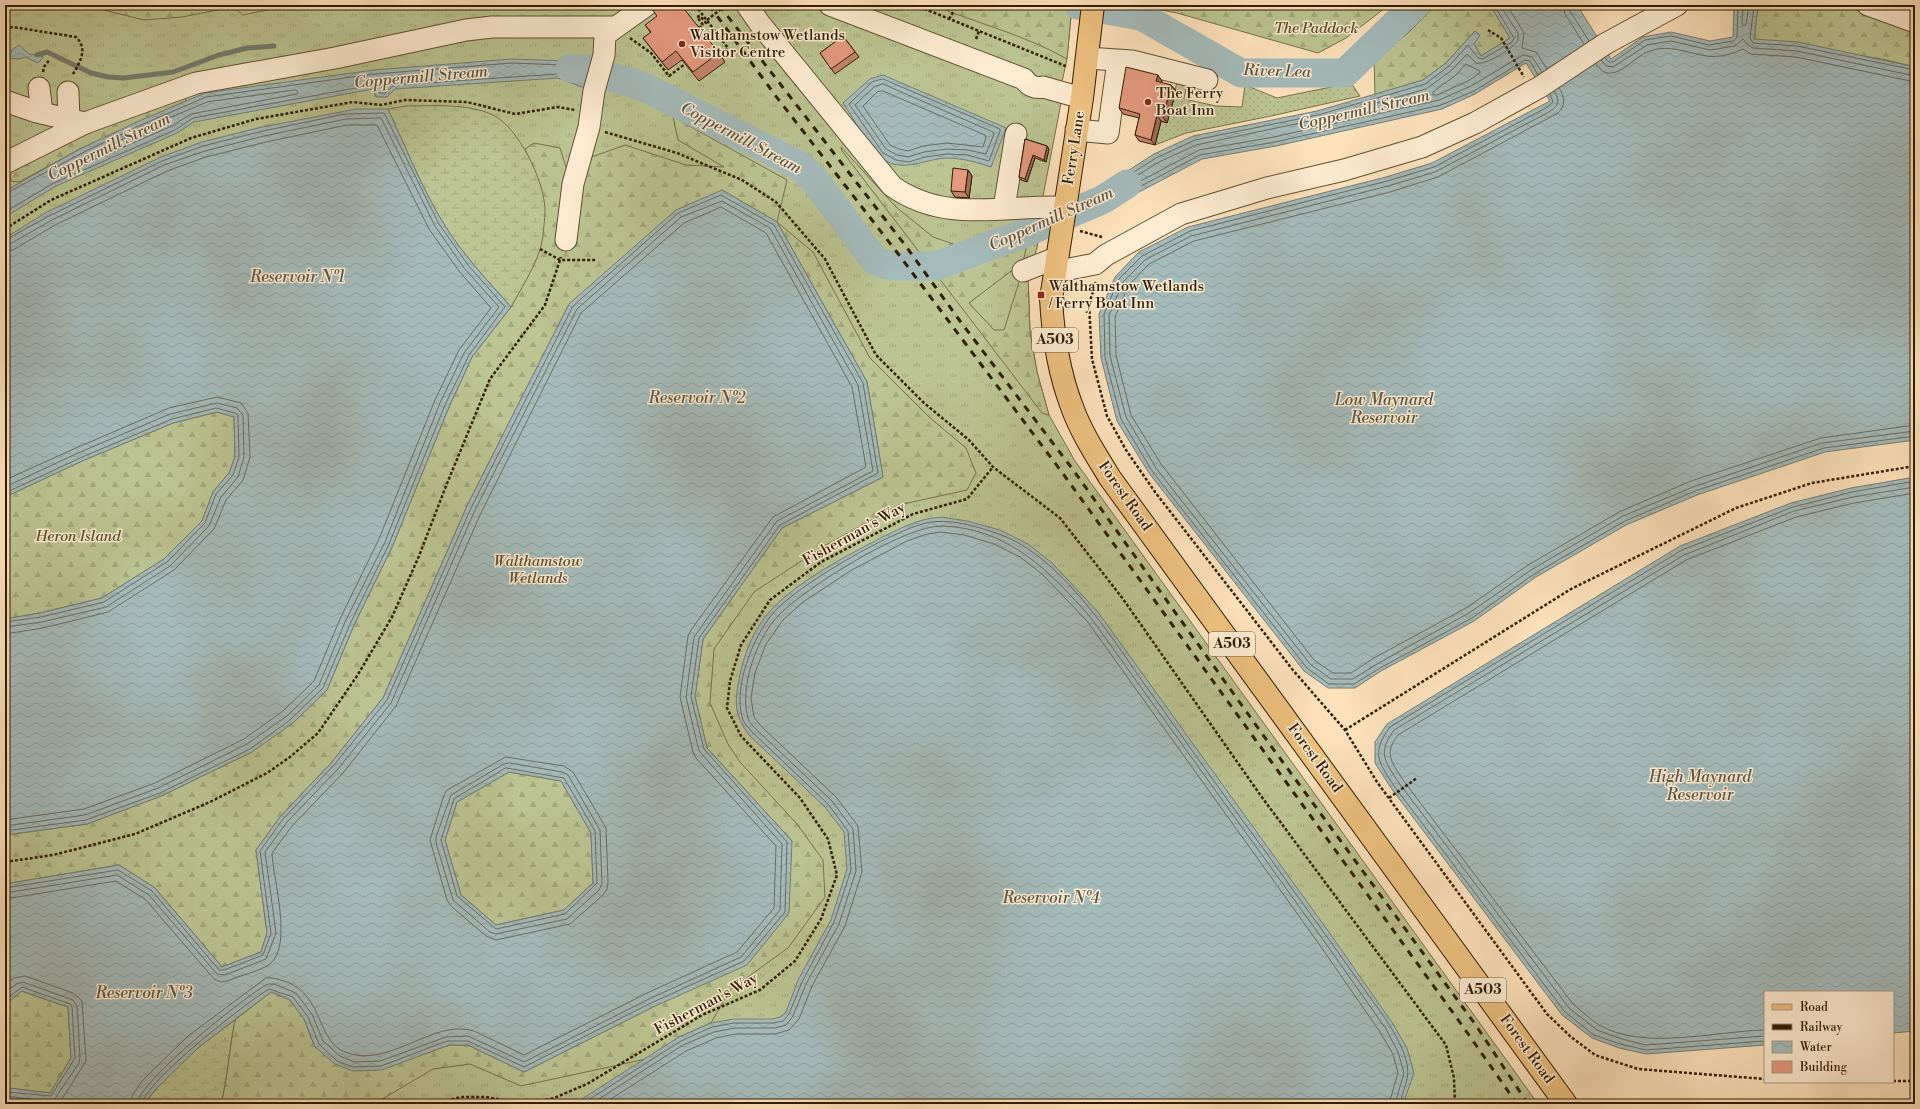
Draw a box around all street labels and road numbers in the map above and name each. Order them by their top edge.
street label: Ferry Lane [1059,110,1089,186]
road number: A503 [1032,328,1078,352]
street label: Forest Road [1094,457,1156,535]
street label: Fisherman's Way [799,498,909,570]
road number: A503 [1209,632,1255,656]
street label: Forest Road [1283,720,1347,797]
street label: Fisherman's Way [651,968,762,1039]
road number: A503 [1460,978,1506,1002]
street label: Forest Road [1495,1011,1559,1088]

